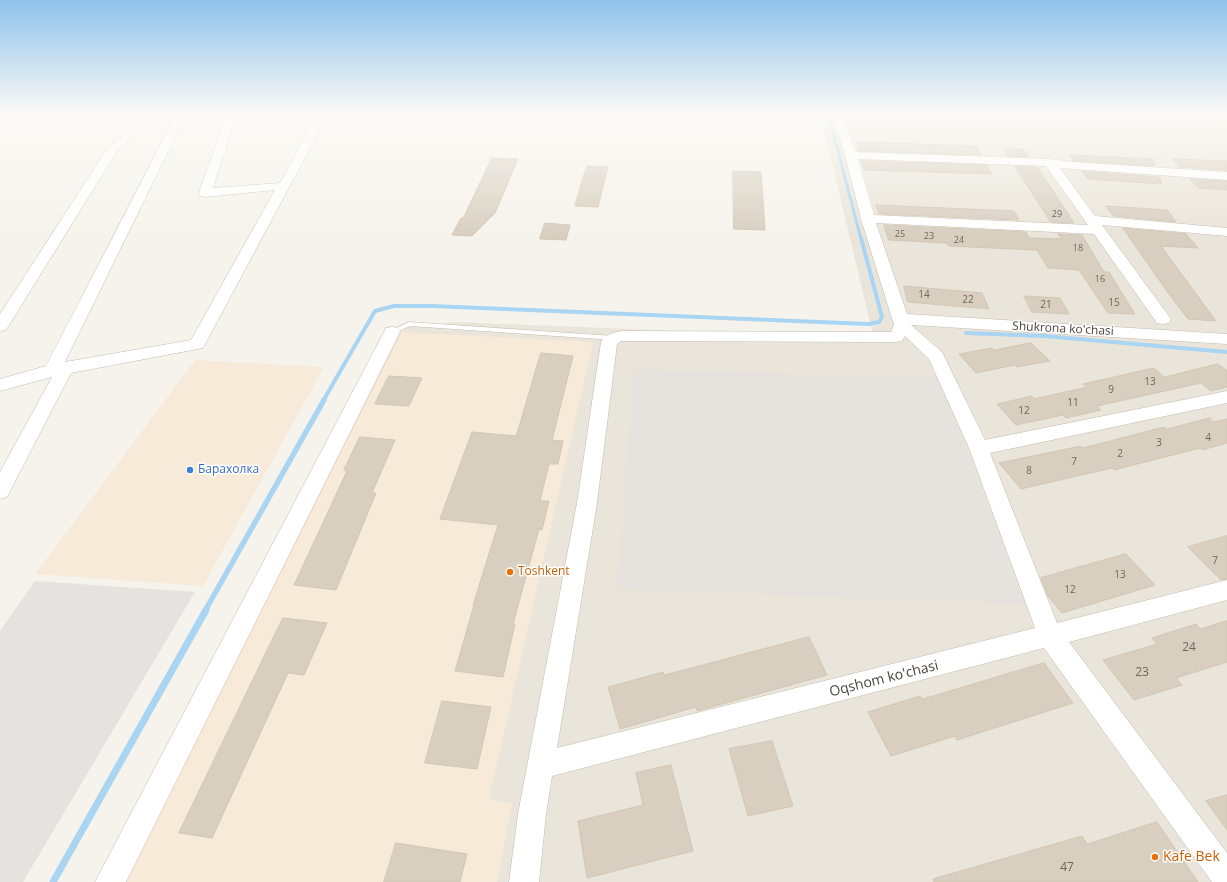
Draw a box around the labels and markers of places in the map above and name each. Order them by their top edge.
place label: Барахолка [198,463,259,477]
marker: Барахолка [185,465,195,475]
place label: Toshkent [518,565,570,579]
marker: Toshkent [505,567,515,577]
place label: Kafe Bek [1163,849,1220,865]
marker: Kafe Bek [1150,852,1160,862]

